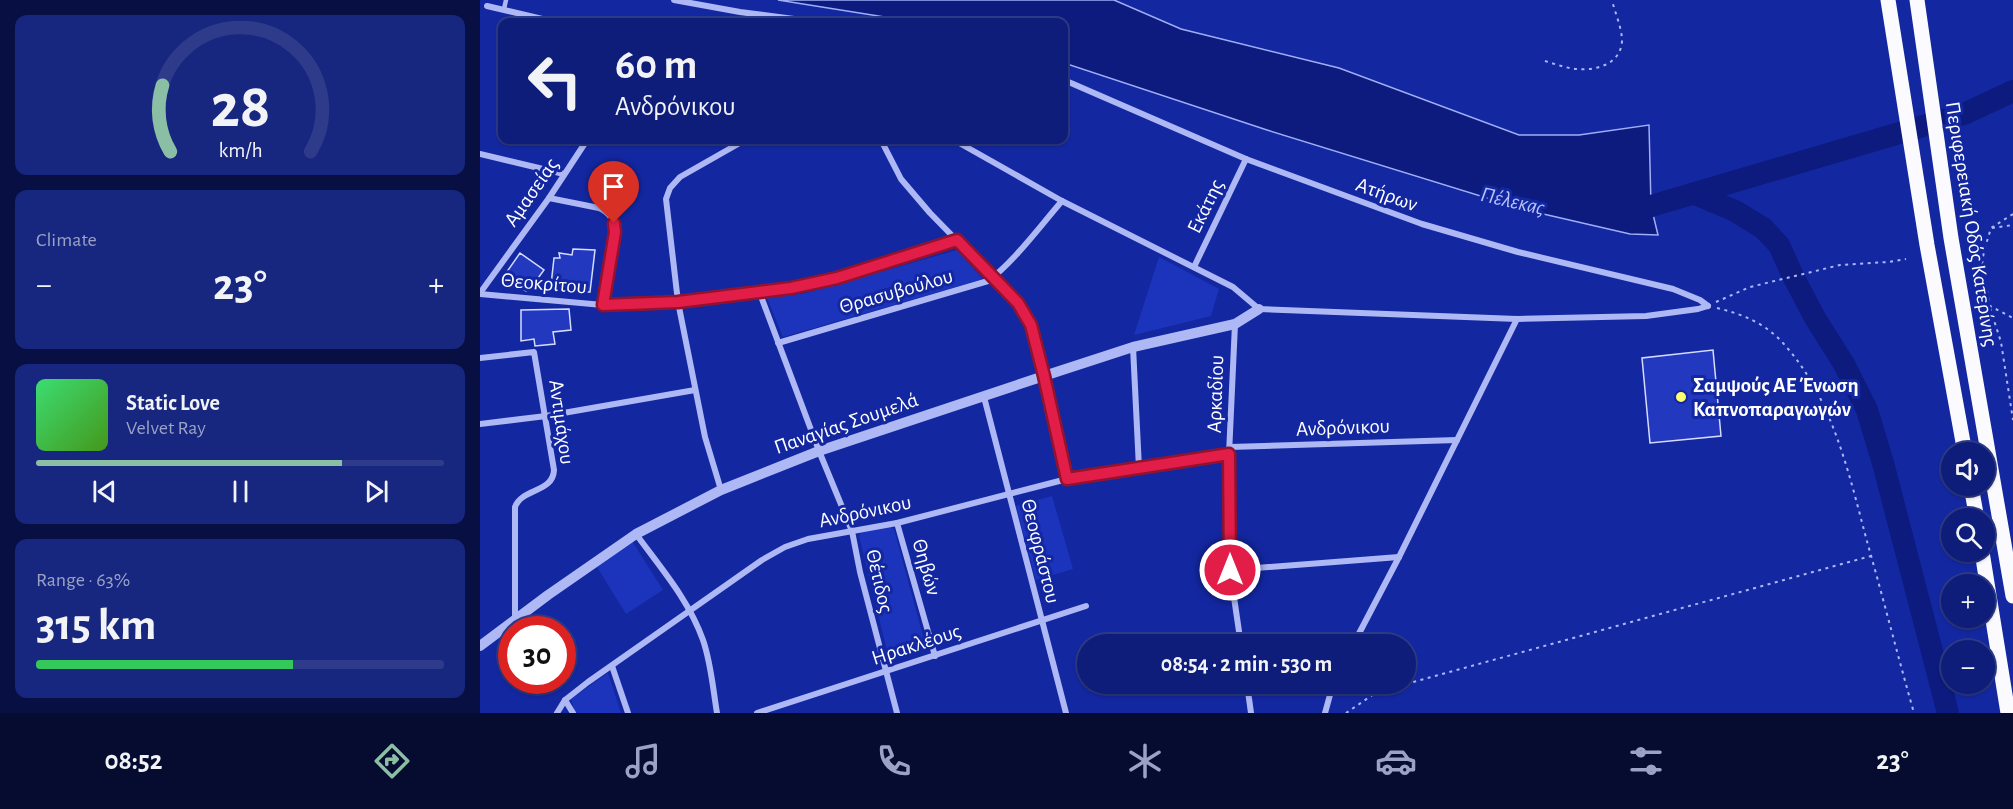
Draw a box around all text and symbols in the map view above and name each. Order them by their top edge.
icon: left [516,42,594,120]
text: 60 m [615,44,697,86]
text: 28 [210,76,270,138]
text: Ανδρόνικου [615,93,736,120]
street label: Περιφερειακή Οδός Κατερίνης [1942,100,2001,348]
text: km/h [218,140,262,161]
street label: Αμασείας [500,154,562,230]
pin [588,161,639,223]
icon: arrive [597,170,630,203]
street label: Ατήρων [1353,174,1421,215]
street label: Εκάτης [1183,176,1227,237]
water label: Πέλεκας [1479,183,1547,219]
text: Climate [36,230,97,250]
text: 23° [213,263,267,308]
street label: Θρασυβούλου [837,265,955,318]
text: − [36,269,52,302]
text: + [428,269,444,302]
street label: Θεοκρίτου [500,269,588,298]
street label: Αρκαδίου [1204,355,1227,433]
place label: Σαμψούς ΑΕ Ένωση Καπνοπαραγωγών [1693,375,1859,420]
street label: Αντιμάχου [545,378,578,466]
street label: Παναγίας Σουμελά [771,389,921,458]
marker: Σαμψούς ΑΕ Ένωση Καπνοπαραγωγών [1674,390,1688,404]
text: Static Love [126,392,220,414]
street label: Ανδρόνικου [1296,415,1390,440]
text: Velvet Ray [126,418,206,438]
map controls [1941,442,1995,694]
button: sound [1941,442,1995,496]
icon: previous [88,475,121,508]
icon: pause [224,475,257,508]
icon: next [360,475,393,508]
street label: Ανδρόνικου [817,491,913,532]
street label: Θεοφράστου [1017,497,1064,605]
button: search [1941,508,1995,562]
street label: Θηβών [908,537,945,598]
position arrow [1198,538,1262,602]
street label: Θέτιδος [862,548,897,615]
text: Range · 63% [36,570,130,590]
button: + [1941,574,1995,628]
text: 315 km [36,603,156,648]
speed limit sign: 30 [498,616,576,694]
street label: Ηρακλέους [869,620,963,669]
button: − [1941,640,1995,694]
text: 08:54 · 2 min · 530 m [1161,653,1332,675]
icon: directions [371,740,413,782]
icon: music [622,740,664,782]
icon: phone [873,740,915,782]
icon: climate [1124,740,1166,782]
icon: car [1375,740,1417,782]
icon: filters [1625,740,1667,782]
text: 08:52 [104,747,162,774]
text: 23° [1876,747,1909,774]

